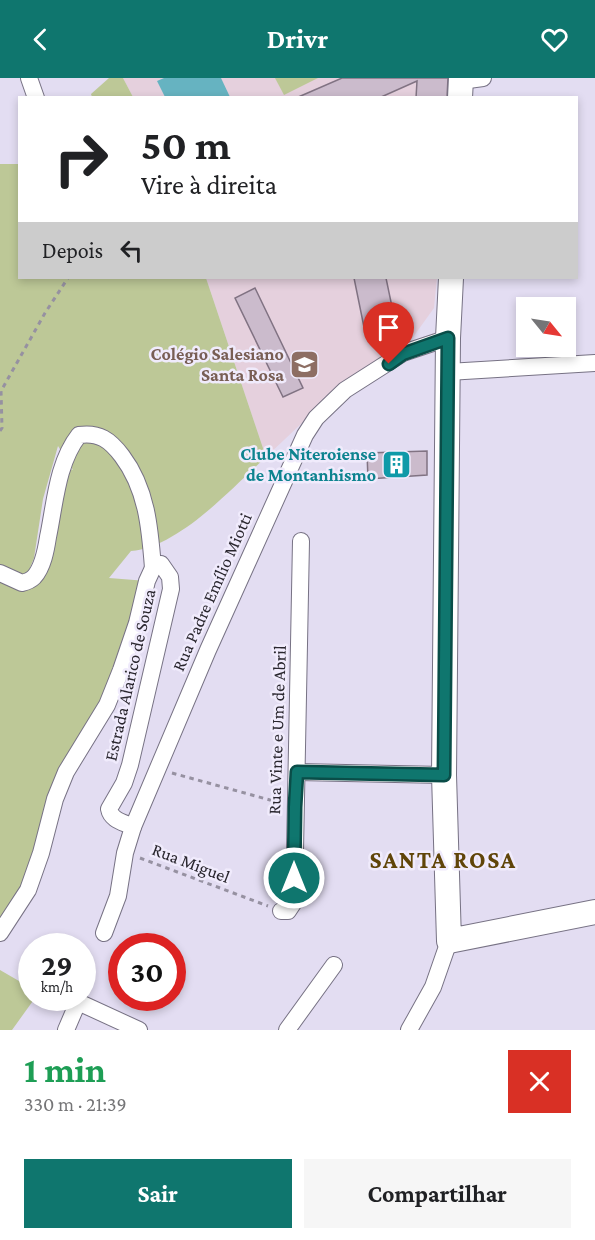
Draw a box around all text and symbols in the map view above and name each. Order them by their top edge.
icon: back [24,23,57,56]
icon: heart [538,23,571,56]
text: Drivr [267,24,328,54]
icon: right [42,120,120,198]
text: 50 m [141,121,231,168]
text: Vire à direita [141,170,277,200]
icon: left [115,234,148,267]
text: Depois [42,238,103,263]
north arrow [516,297,576,357]
map controls [516,297,576,357]
pin [363,302,414,364]
icon: arrive [372,311,405,344]
place label: Colégio Salesiano Santa Rosa [151,344,284,385]
school or university icon: Colégio Salesiano Santa Rosa [289,348,321,380]
place label: Clube Niteroiense de Montanhismo [240,444,376,485]
building icon: Clube Niteroiense de Montanhismo [381,448,413,480]
street label: Rua Padre Emílio Miotti [168,510,256,674]
street label: Estrada Alarico de Souza [100,587,160,763]
street label: Rua Vinte e Um de Abril [264,645,290,815]
street label: Rua Miguel [149,839,233,887]
position arrow [262,846,326,910]
district label: SANTA ROSA [370,846,516,873]
speed limit sign: 30 [108,933,186,1011]
text: 29 [41,948,73,981]
text: km/h [41,979,73,995]
text: 1 min [24,1050,106,1090]
button: close [508,1050,571,1113]
text: 330 m · 21:39 [24,1093,127,1115]
button: Sair [24,1159,292,1228]
button: Compartilhar [304,1159,571,1228]

